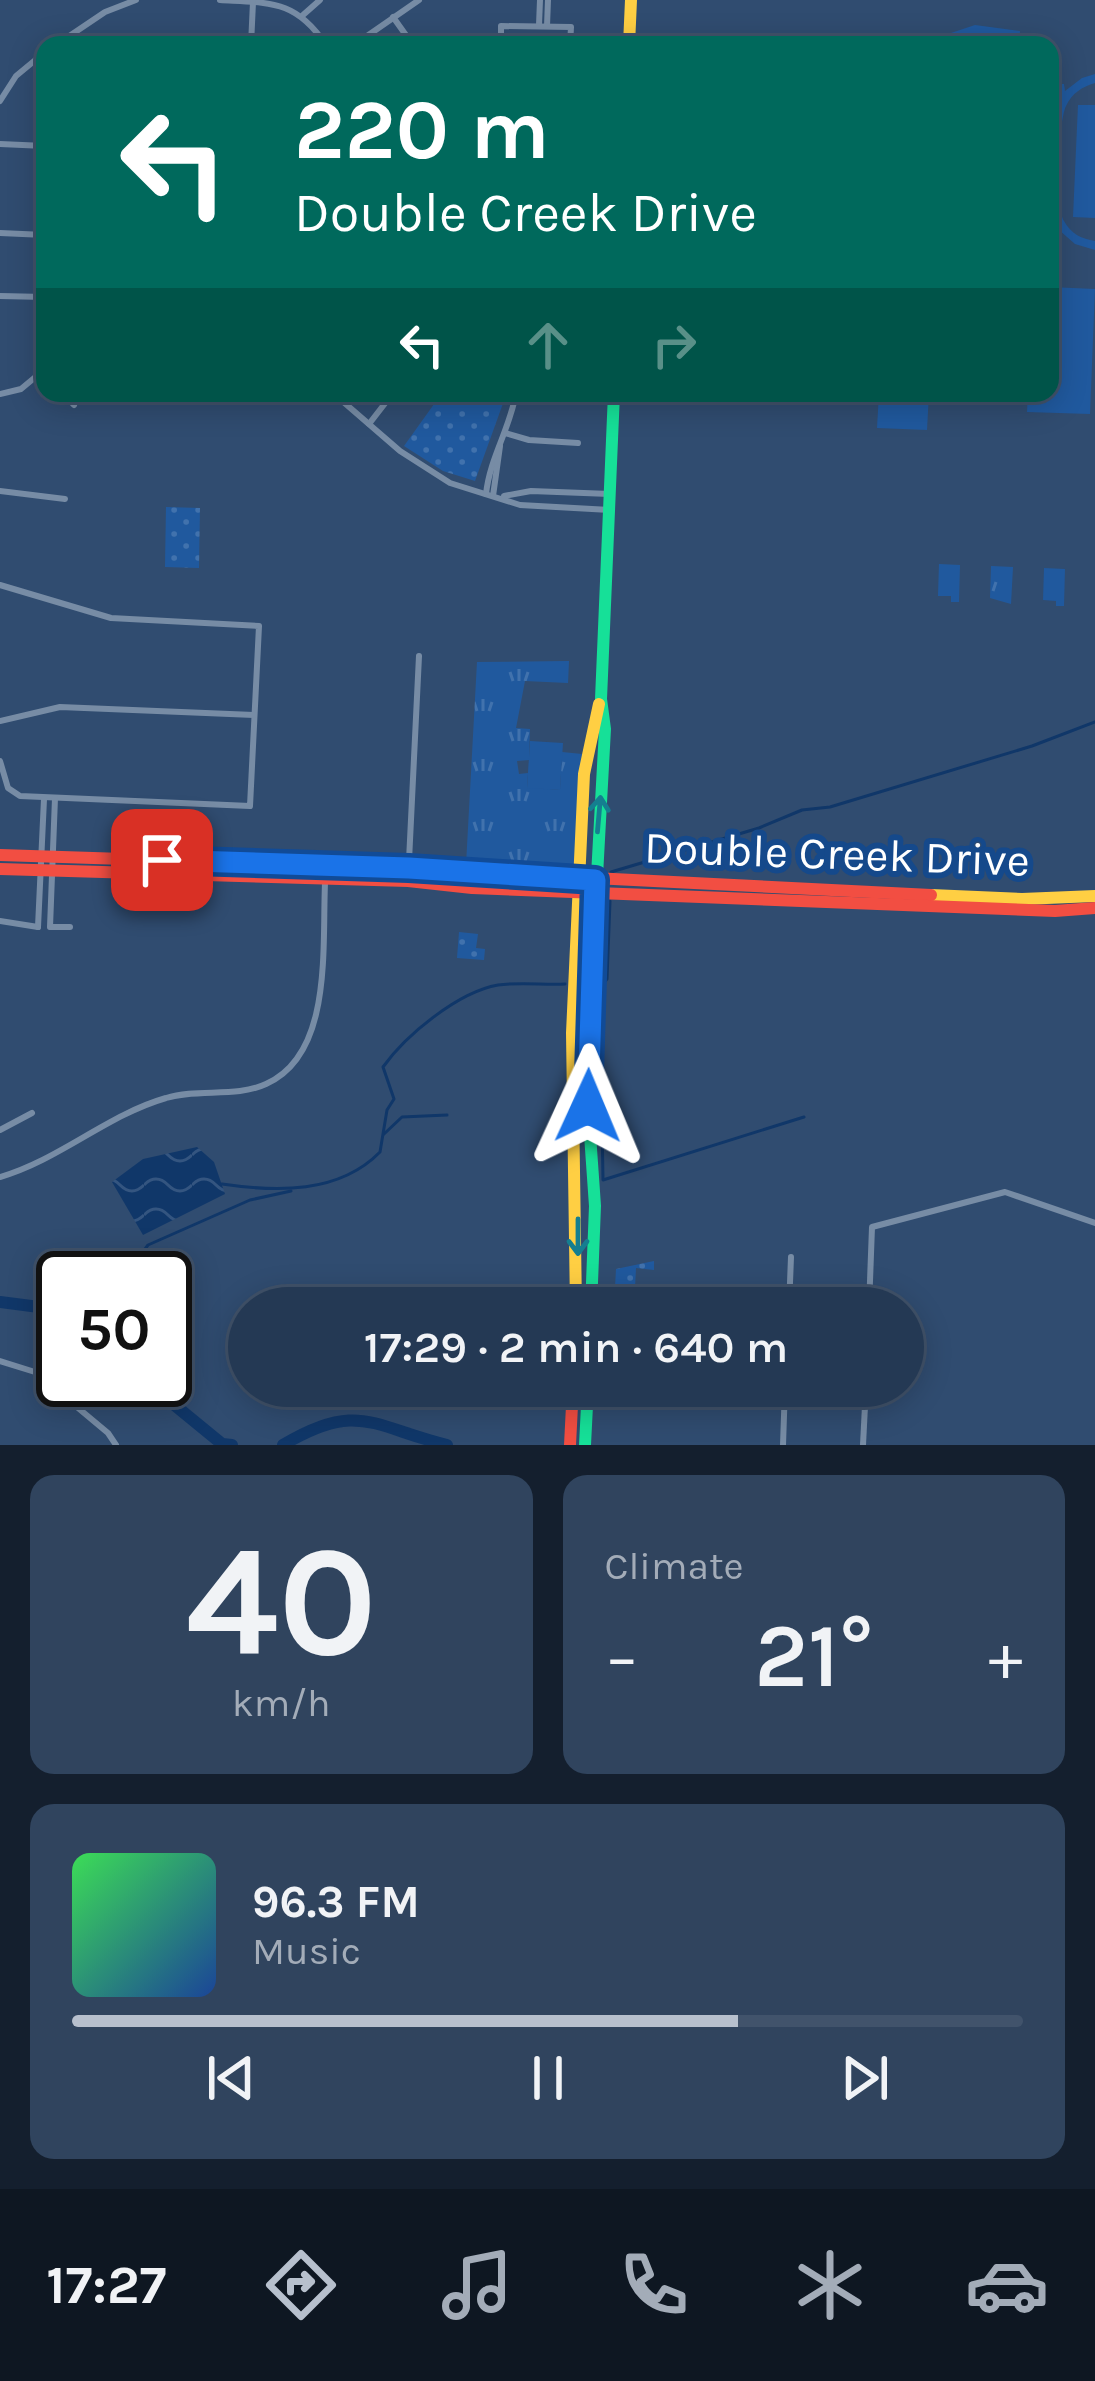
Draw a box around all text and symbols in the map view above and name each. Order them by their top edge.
text: 220 m [294,81,550,179]
icon: left [96,84,252,240]
text: Double Creek Drive [294,181,757,245]
icon: left [389,312,455,378]
icon: ahead [515,312,581,378]
icon: right [641,312,707,378]
one-way arrow [588,795,611,834]
pin [111,809,213,911]
street label: Double Creek Drive [643,821,1031,887]
icon: arrive [129,827,195,893]
position arrow [525,1043,651,1169]
one-way arrow [567,1217,589,1256]
speed limit sign: 50 [36,1251,192,1407]
text: 17:29 · 2 min · 640 m [364,1321,788,1373]
text: 40 [186,1511,377,1693]
text: Climate [605,1543,744,1589]
text: 21° [754,1603,873,1709]
text: − [605,1618,639,1696]
text: + [988,1618,1023,1696]
text: km/h [232,1680,331,1726]
text: 96.3 FM [252,1876,420,1928]
text: Music [252,1928,361,1974]
icon: previous [198,2045,264,2111]
icon: pause [515,2045,581,2111]
icon: next [832,2045,898,2111]
icon: directions [259,2243,343,2327]
icon: music [435,2243,519,2327]
icon: phone [612,2243,696,2327]
icon: climate [788,2243,872,2327]
icon: car [965,2243,1049,2327]
text: 17:27 [46,2253,166,2317]

